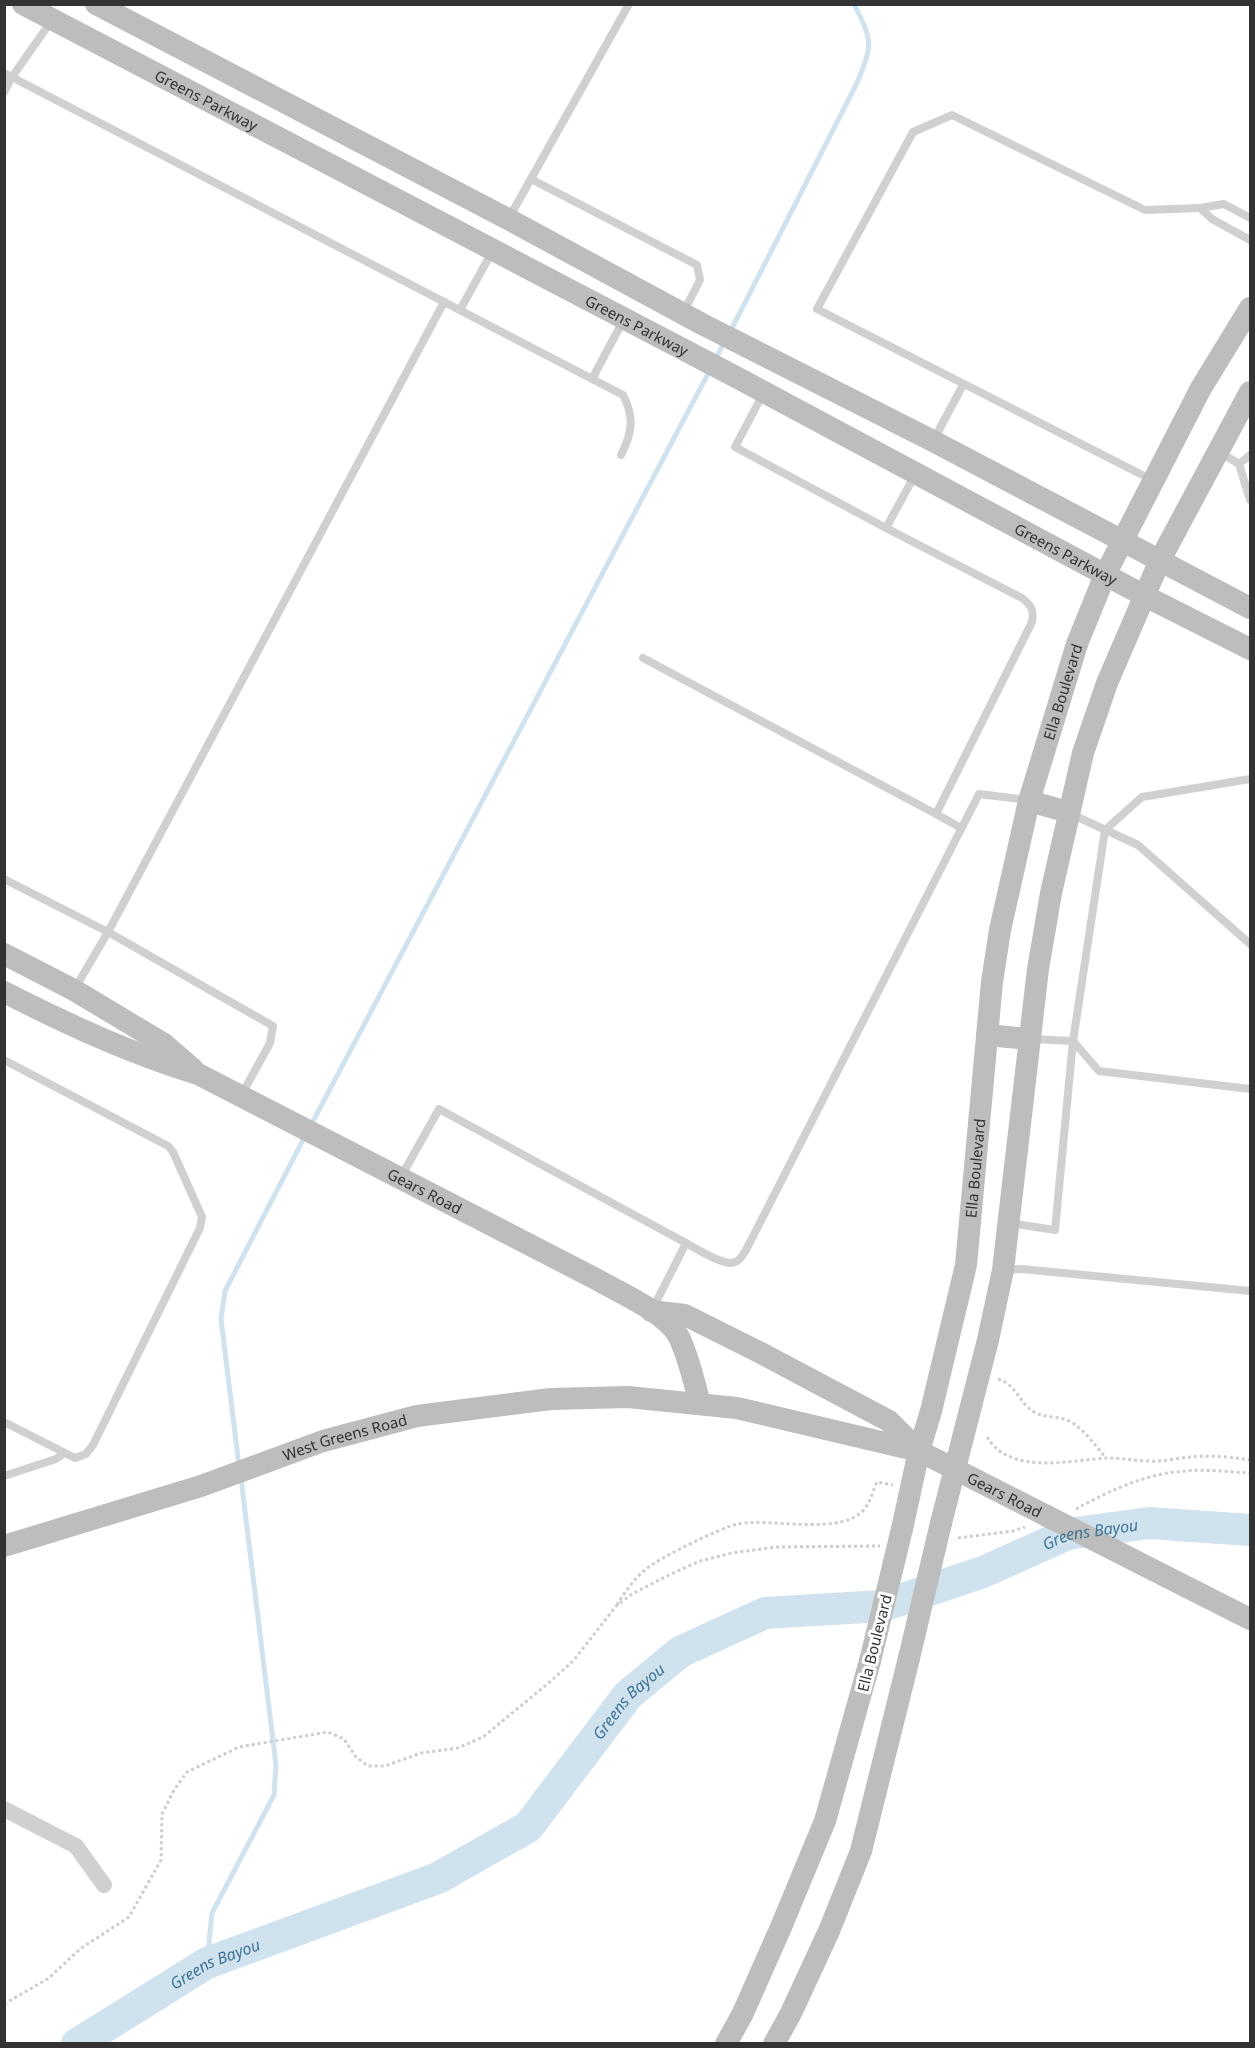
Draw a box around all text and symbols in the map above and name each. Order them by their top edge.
street label: Greens Parkway [151,65,262,135]
street label: Greens Parkway [582,290,692,361]
street label: Greens Parkway [1011,518,1121,590]
street label: Ella Boulevard [1038,641,1087,742]
street label: Ella Boulevard [960,1118,989,1219]
street label: Gears Road [384,1163,465,1218]
street label: West Greens Road [280,1409,409,1465]
street label: Gears Road [964,1467,1045,1522]
water label: Greens Bayou [1039,1514,1139,1555]
street label: Ella Boulevard [852,1592,896,1694]
water label: Greens Bayou [587,1658,669,1744]
water label: Greens Bayou [166,1933,263,1995]

